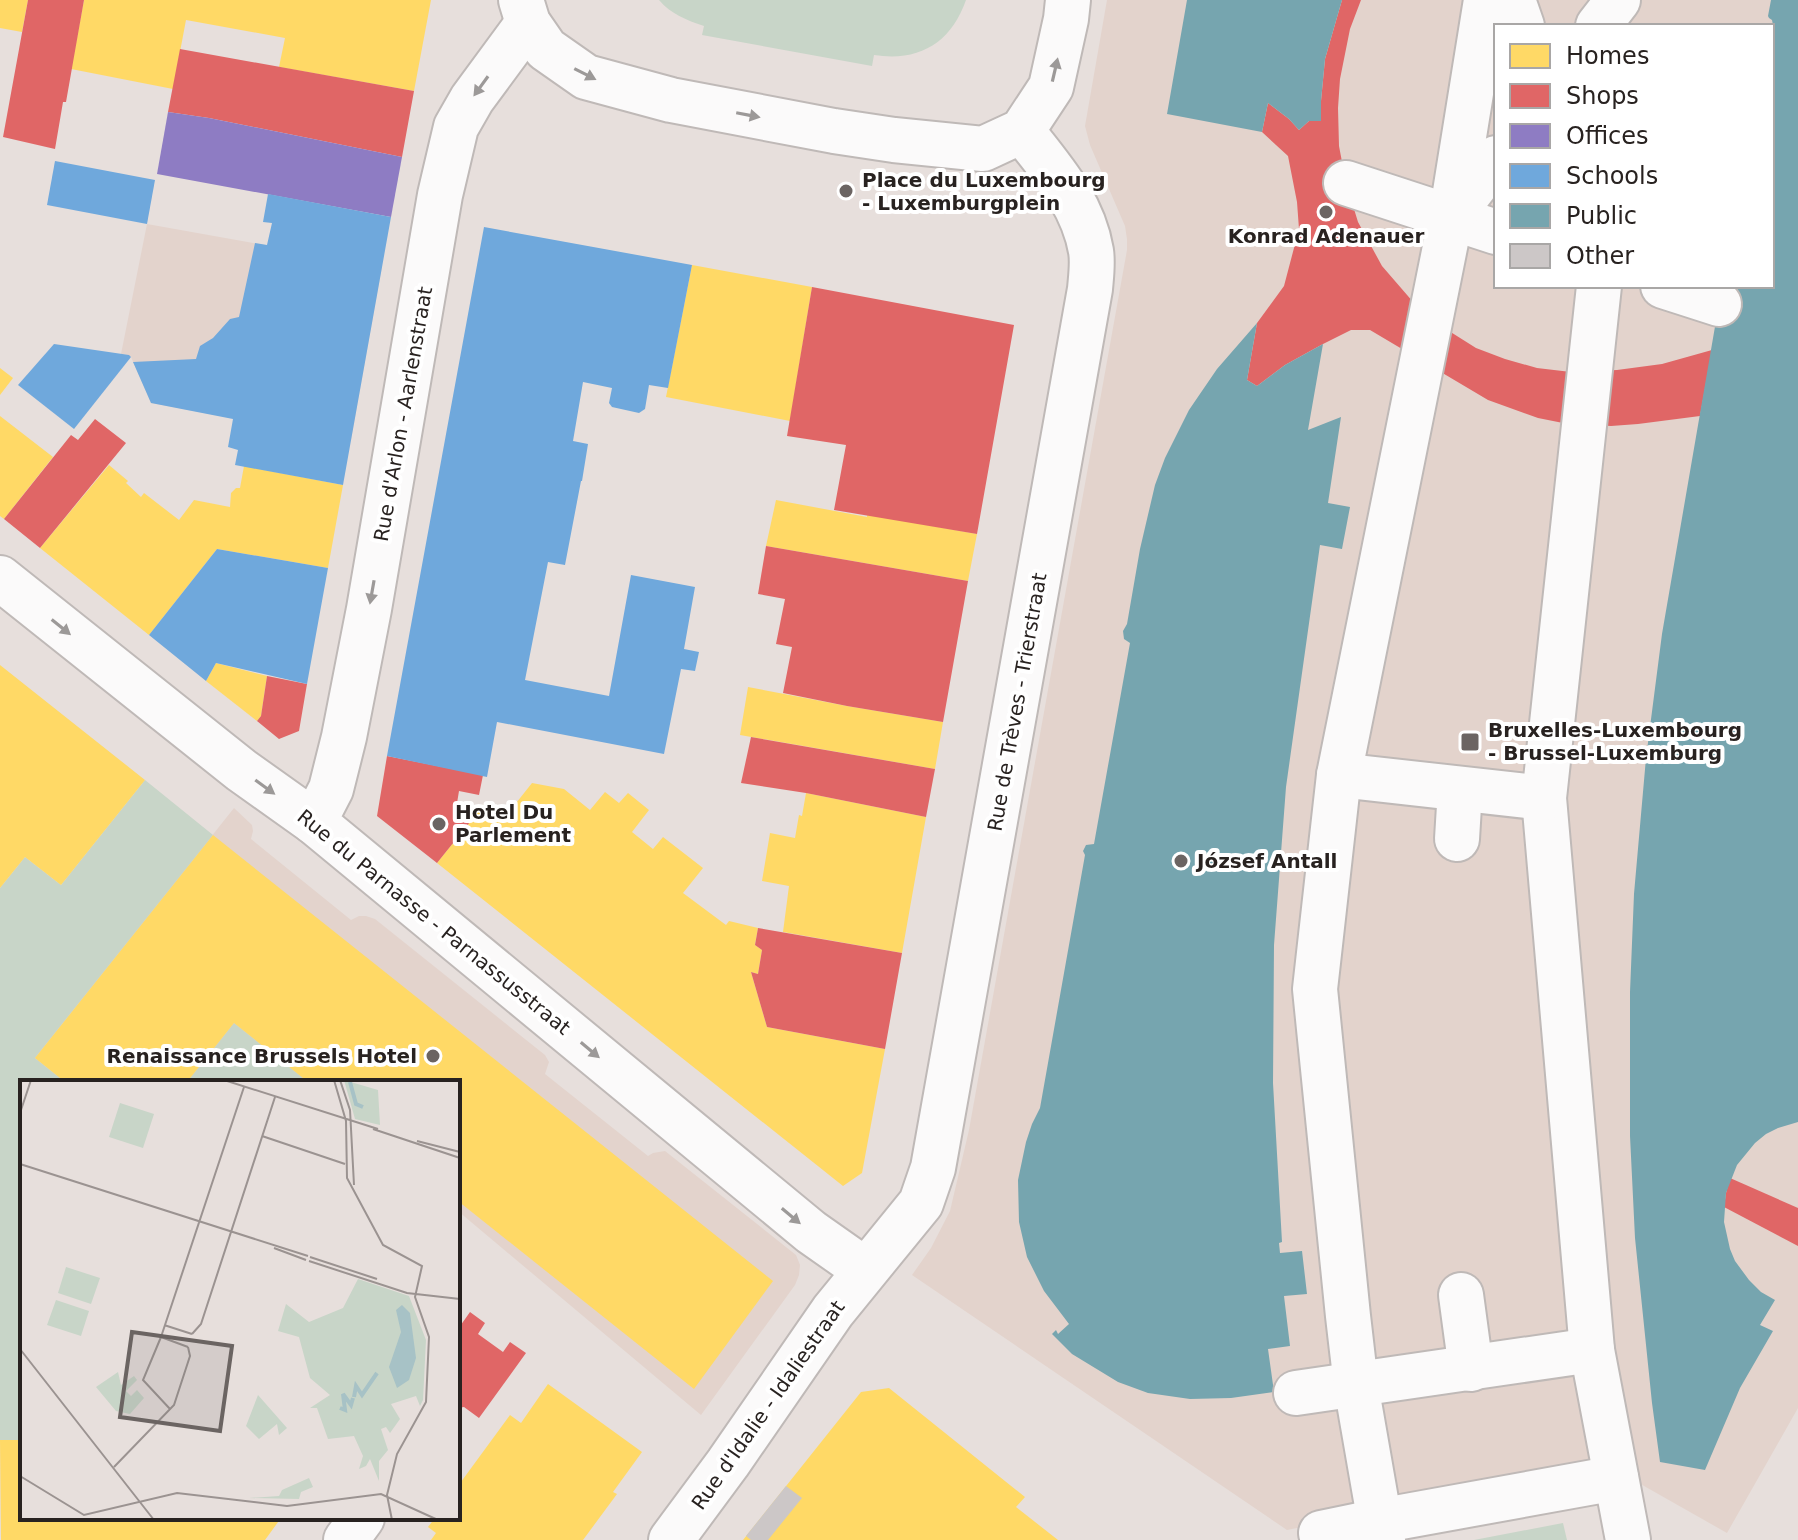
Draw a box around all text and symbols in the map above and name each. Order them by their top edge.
legend [1494,24,1774,288]
text: Homes [1566,42,1649,70]
one-way arrow [1049,57,1062,82]
one-way arrow [573,67,596,80]
one-way arrow [474,75,490,96]
text: Shops [1566,82,1639,110]
one-way arrow [736,109,761,121]
text: Offices [1566,122,1649,150]
text: Schools [1566,162,1658,190]
place label: Place du Luxembourg - Luxemburgplein [862,168,1106,215]
marker: Place du Luxembourg - Luxemburgplein [837,182,855,200]
text: Public [1566,202,1637,230]
marker: Konrad Adenauer [1317,203,1335,221]
place label: Konrad Adenauer [1228,224,1424,248]
text: Other [1566,242,1634,270]
street label: Rue d'Arlon - Aarlenstraat [369,285,437,543]
street label: Rue de Trèves - Trierstraat [982,571,1052,833]
one-way arrow [365,579,378,604]
one-way arrow [51,618,71,634]
place label: Bruxelles-Luxembourg - Brussel-Luxemburg [1488,718,1742,765]
marker: Bruxelles-Luxembourg - Brussel-Luxemburg [1459,731,1481,753]
one-way arrow [255,779,276,794]
place label: Hotel Du Parlement [455,800,572,847]
street label: Rue du Parnasse - Parnassusstraat [293,804,575,1040]
marker: Hotel Du Parlement [430,815,448,833]
place label: József Antall [1195,849,1337,873]
marker: József Antall [1172,852,1190,870]
one-way arrow [580,1041,600,1058]
place label: Renaissance Brussels Hotel [107,1044,417,1068]
marker: Renaissance Brussels Hotel [424,1047,442,1065]
inset map [20,1080,460,1520]
one-way arrow [780,1207,800,1224]
street label: Rue d'Idalie - Idaliestraat [687,1296,850,1514]

